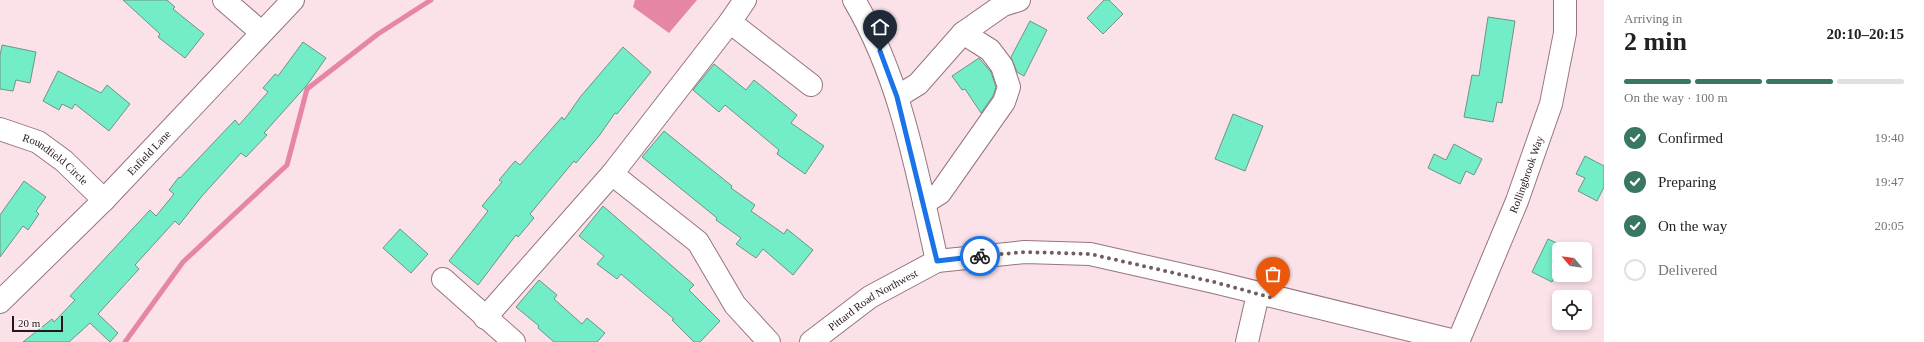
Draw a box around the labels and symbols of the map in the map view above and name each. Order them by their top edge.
pin [863,10,897,51]
street label: Enfield Lane [125,128,173,177]
street label: Roundfield Circle [21,131,91,187]
street label: Rollingbrook Way [1507,134,1546,215]
courier [960,236,1000,276]
north arrow [1552,242,1592,282]
pin [1256,257,1290,298]
street label: Pittard Road Northwest [826,267,919,333]
scale bar [12,314,63,333]

